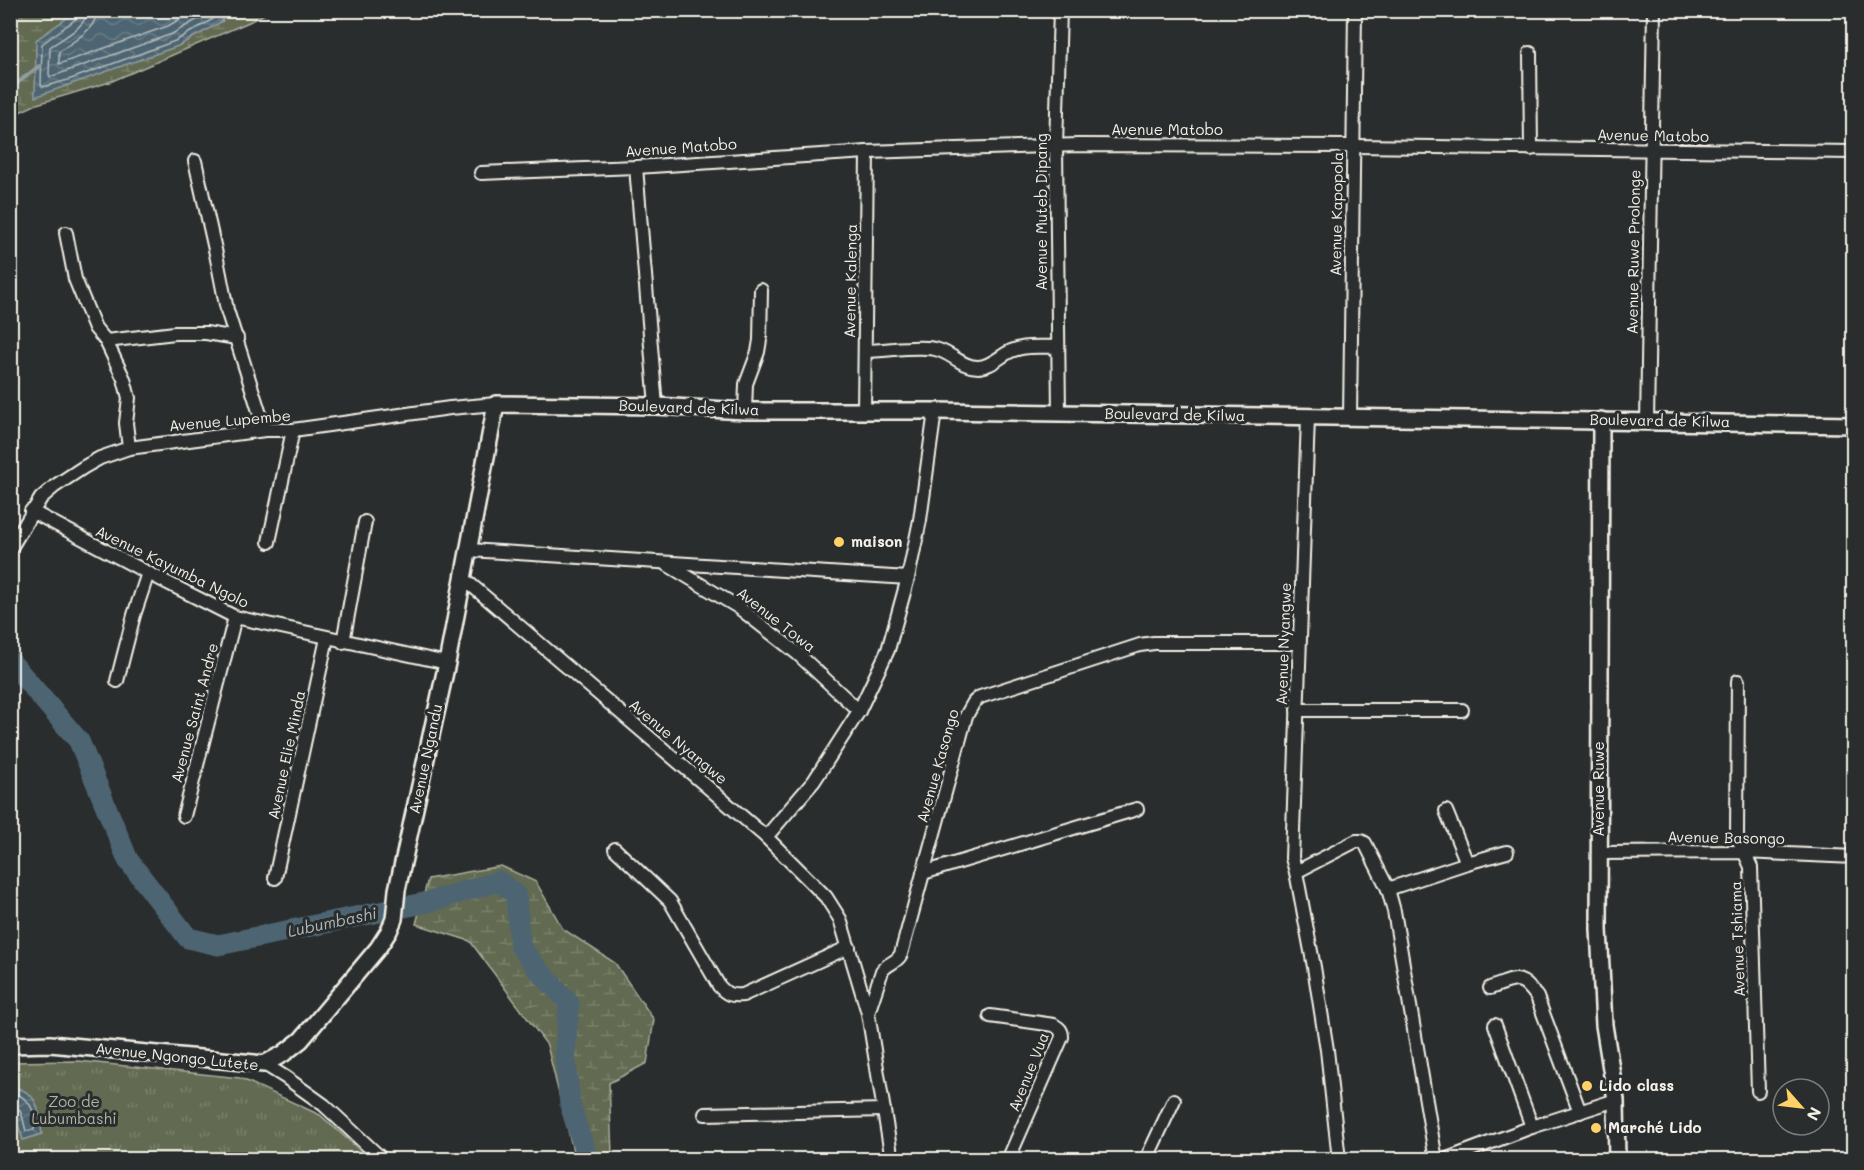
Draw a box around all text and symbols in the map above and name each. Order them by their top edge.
street label: Avenue Matobo [1111,119,1223,139]
street label: Avenue Matobo [1597,124,1709,146]
street label: Avenue Matobo [624,133,738,161]
street label: Avenue Muteb Dipang [1031,133,1051,291]
street label: Avenue Kapopola [1325,152,1347,276]
street label: Avenue Ruwe Prolonge [1622,169,1644,335]
street label: Avenue Kalenga [839,224,861,338]
street label: Boulevard de Kilwa [618,395,760,419]
street label: Boulevard de Kilwa [1105,403,1246,425]
street label: Avenue Lupembe [168,405,292,435]
street label: Boulevard de Kilwa [1590,409,1731,431]
street label: Avenue Kayumba Ngolo [92,520,252,612]
place label: maison [851,531,902,551]
marker: maison [832,535,846,549]
street label: Avenue Towa [733,582,820,656]
street label: Avenue Nyangwe [1271,582,1295,706]
street label: Avenue Saint Andre [166,641,222,785]
street label: Avenue Elie Minda [263,688,309,821]
street label: Avenue Nyangwe [625,694,732,788]
street label: Avenue Ngandu [404,702,446,816]
street label: Avenue Kasongo [911,707,963,825]
street label: Avenue Ruwe [1588,741,1608,837]
street label: Avenue Basongo [1667,826,1785,848]
street label: Avenue Tshiama [1725,881,1749,997]
water label: Lubumbashi [285,902,379,941]
street label: Avenue Vua [1003,1029,1053,1114]
street label: Avenue Ngongo Lutete [95,1037,260,1075]
place label: Lido class [1599,1075,1674,1095]
north arrow [1771,1077,1831,1137]
marker: Lido class [1580,1079,1594,1093]
park label: Zoo de Lubumbashi [31,1091,117,1128]
text: N [1803,1104,1827,1125]
place label: Marché Lido [1608,1117,1702,1137]
marker: Marché Lido [1589,1121,1603,1135]

